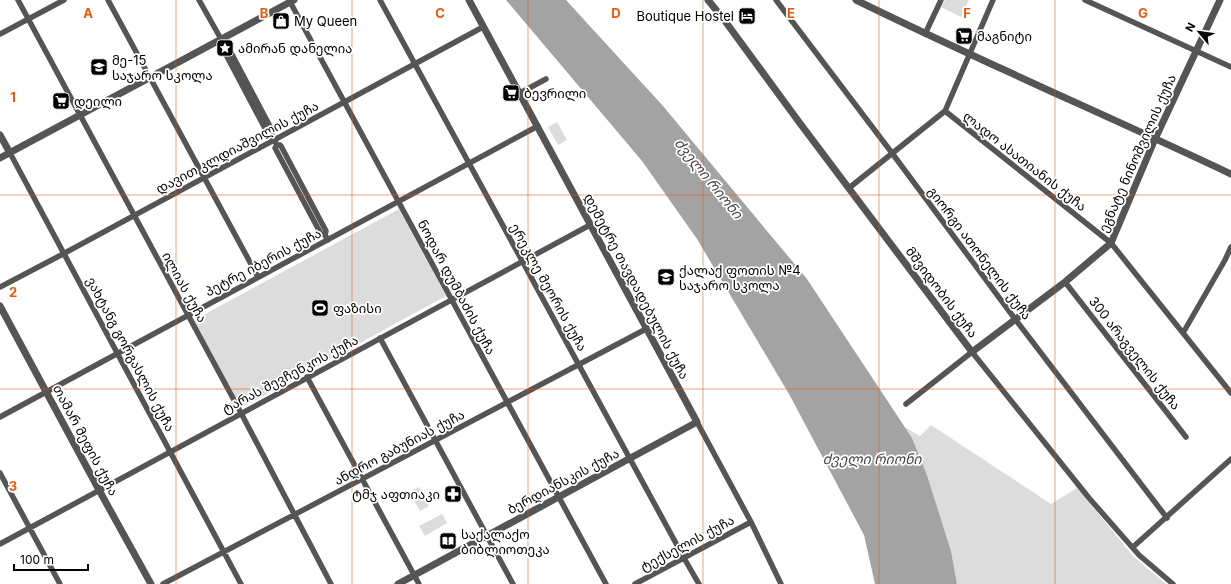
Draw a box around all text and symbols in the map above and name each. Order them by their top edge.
text: A [83,5,93,21]
text: B [260,5,269,21]
text: C [435,5,445,21]
text: D [611,5,621,21]
text: E [787,5,795,21]
text: F [963,5,971,21]
text: G [1138,5,1148,21]
hotel icon: Boutique Hostel [737,6,757,26]
place label: Boutique Hostel [637,8,734,24]
shop icon: My Queen [271,11,291,31]
north arrow [1179,12,1219,52]
place label: My Queen [294,13,357,29]
text: N [1182,20,1198,34]
supermarket icon: მაგნიტი [954,26,974,46]
place label: მაგნიტი [977,28,1032,44]
place icon: ამირან დანელია [215,38,235,58]
place label: ამირან დანელია [238,40,352,57]
place label: მე-15 საჯარო სკოლა [112,52,213,84]
school or university icon: მე-15 საჯარო სკოლა [89,57,109,77]
street label: ეგნატე ნინოშვილის ქუჩა [1095,72,1180,235]
supermarket icon: ბევრილი [501,83,521,103]
place label: ბევრილი [524,85,586,102]
text: 1 [10,89,16,105]
supermarket icon: დეილი [51,91,71,111]
place label: დეილი [74,93,122,110]
street label: დავით კლდიაშვილის ქუჩა [153,97,322,198]
street label: ლადო ასათიანის ქუჩა [959,108,1090,215]
water label: ძველი რიონი [671,134,747,223]
street label: გიორგი ათონელის ქუჩა [924,183,1035,323]
street label: დემეტრე თავდადებულის ქუჩა [580,190,693,382]
street label: ნოდარ დუმბაძის ქუჩა [414,217,499,358]
street label: ერეკლე მეორის ქუჩა [506,220,591,354]
street label: პეტრე იბერის ქუჩა [202,225,324,299]
street label: მშვიდობის ქუჩა [902,243,981,341]
street label: ილიას ქუჩა [158,249,211,326]
place label: ქალაქ ფოთის №4 საჯარო სკოლა [679,262,801,294]
school or university icon: ქალაქ ფოთის №4 საჯარო სკოლა [656,267,676,287]
street label: ვახტანგ გორგასლის ქუჩა [83,274,179,434]
text: 2 [9,284,17,300]
street label: 300 არაგველის ქუჩა [1085,293,1184,413]
sports icon: ფაზისი [310,298,330,318]
place label: ფაზისი [333,300,382,316]
street label: ტარას შევჩენკოს ქუჩა [219,331,361,417]
street label: თამარ მეფის ქუჩა [50,382,122,498]
street label: ანდრო გაბუნიას ქუჩა [331,406,467,489]
street label: ბერდიანსკის ქუჩა [504,445,622,518]
water label: ძველი რიონი [823,450,922,468]
text: 3 [9,478,17,494]
pharmacy icon: ტმჯ აფთიაკი [443,484,463,504]
place label: ტმჯ აფთიაკი [352,486,440,502]
street label: ტექსელის ქუჩა [637,512,737,575]
place label: საქალაქო ბიბლიოთეკა [461,526,550,558]
library icon: საქალაქო ბიბლიოთეკა [438,531,458,551]
scale bar [14,546,88,572]
text: 100 m [20,552,54,567]

